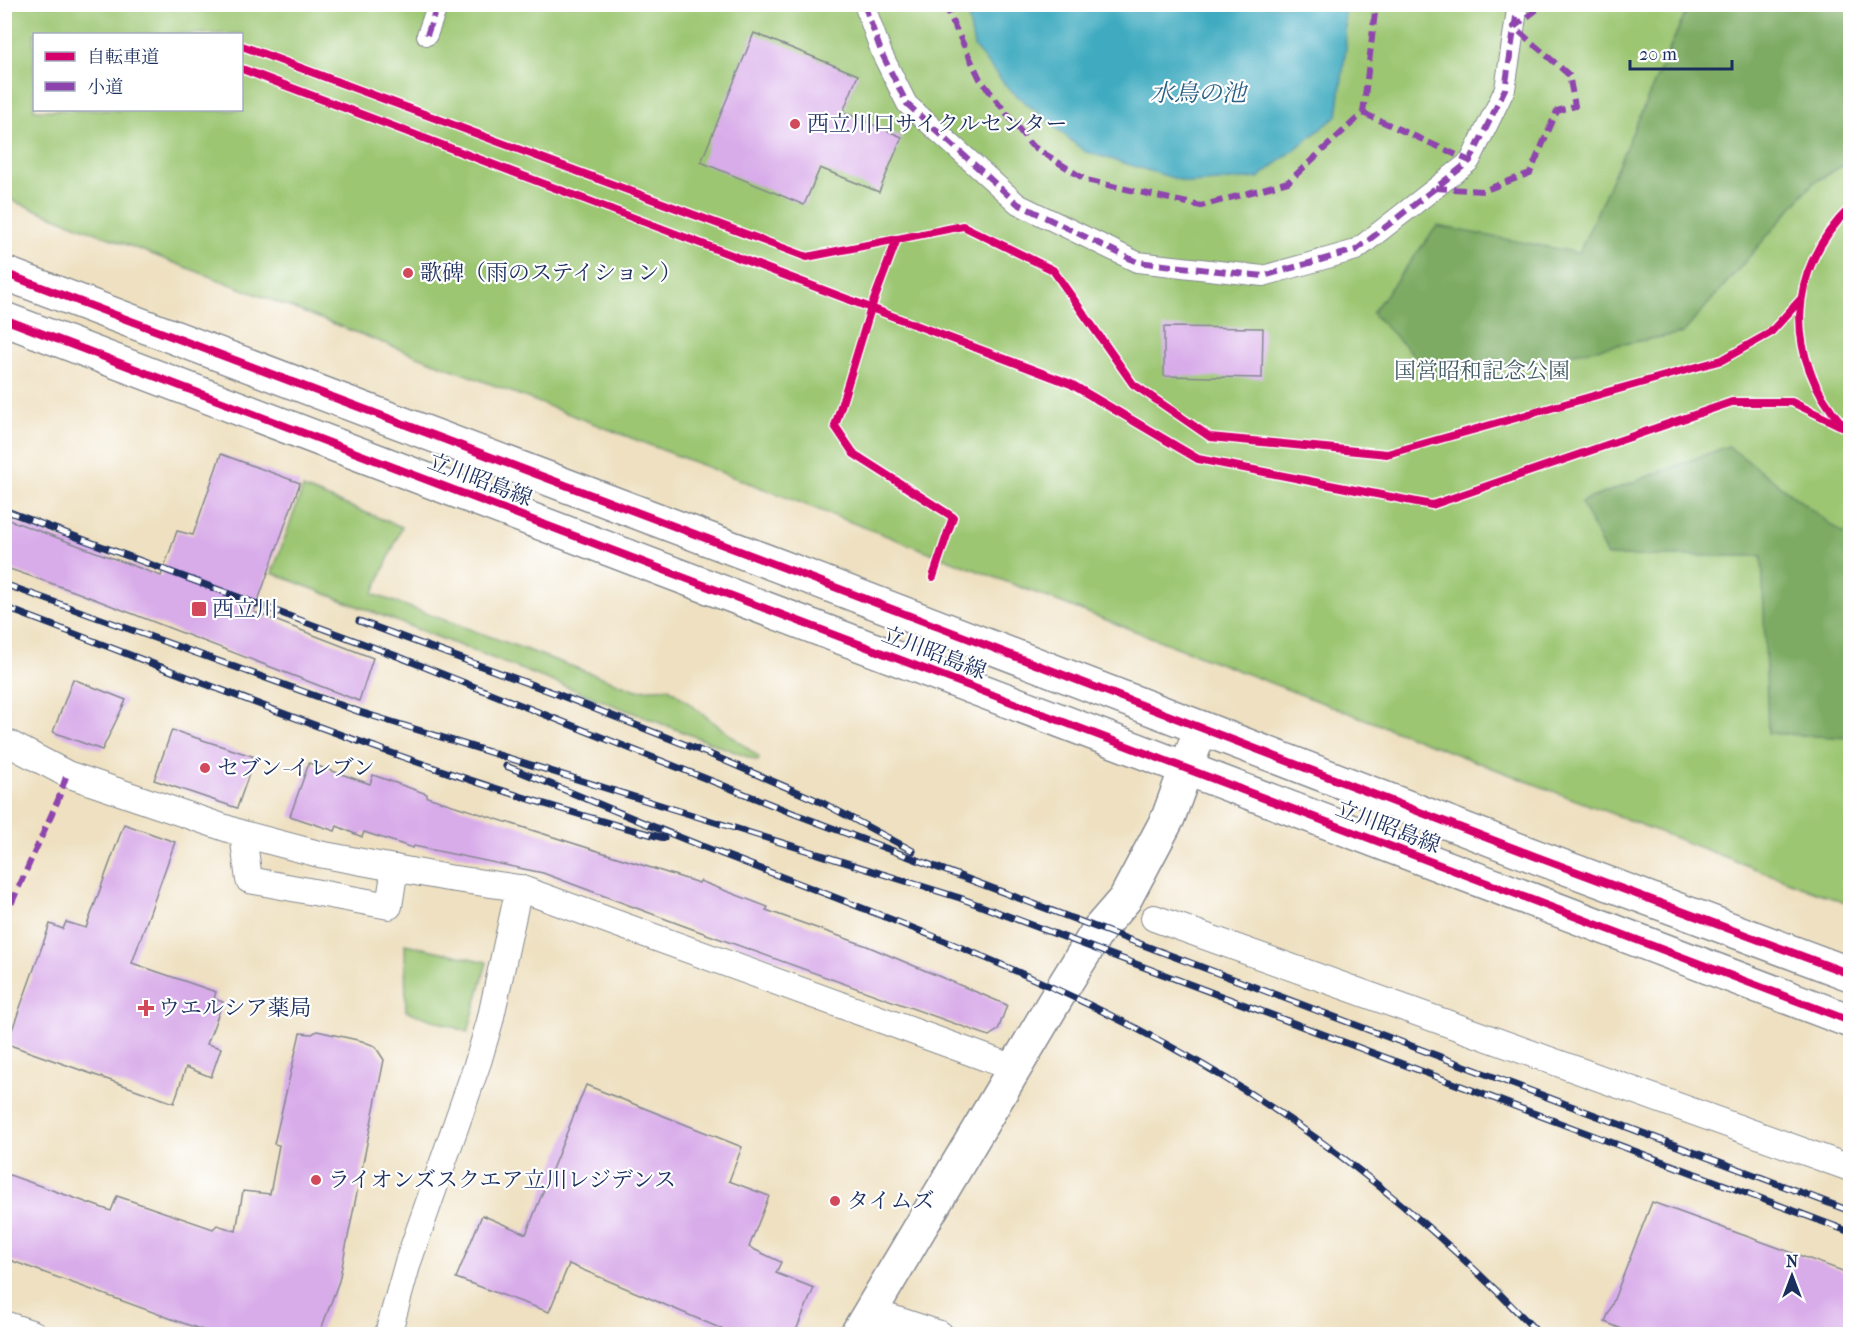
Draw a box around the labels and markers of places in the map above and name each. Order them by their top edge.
place label: 西立川口サイクルセンター [807,111,1067,137]
marker: 西立川口サイクルセンター [788,117,802,131]
place label: 歌碑（雨のステイション） [420,260,682,286]
marker: 歌碑（雨のステイション） [401,266,415,280]
place label: 西立川 [212,596,278,622]
marker: 西立川 [190,600,208,618]
place label: セブン-イレブン [217,755,375,781]
marker: セブン-イレブン [198,761,212,775]
place label: ウエルシア薬局 [158,995,311,1021]
marker: ウエルシア薬局 [139,1001,153,1015]
place label: ライオンズスクエア立川レジデンス [328,1167,676,1193]
marker: ライオンズスクエア立川レジデンス [309,1173,323,1187]
place label: タイムズ [847,1188,935,1214]
marker: タイムズ [828,1194,842,1208]

